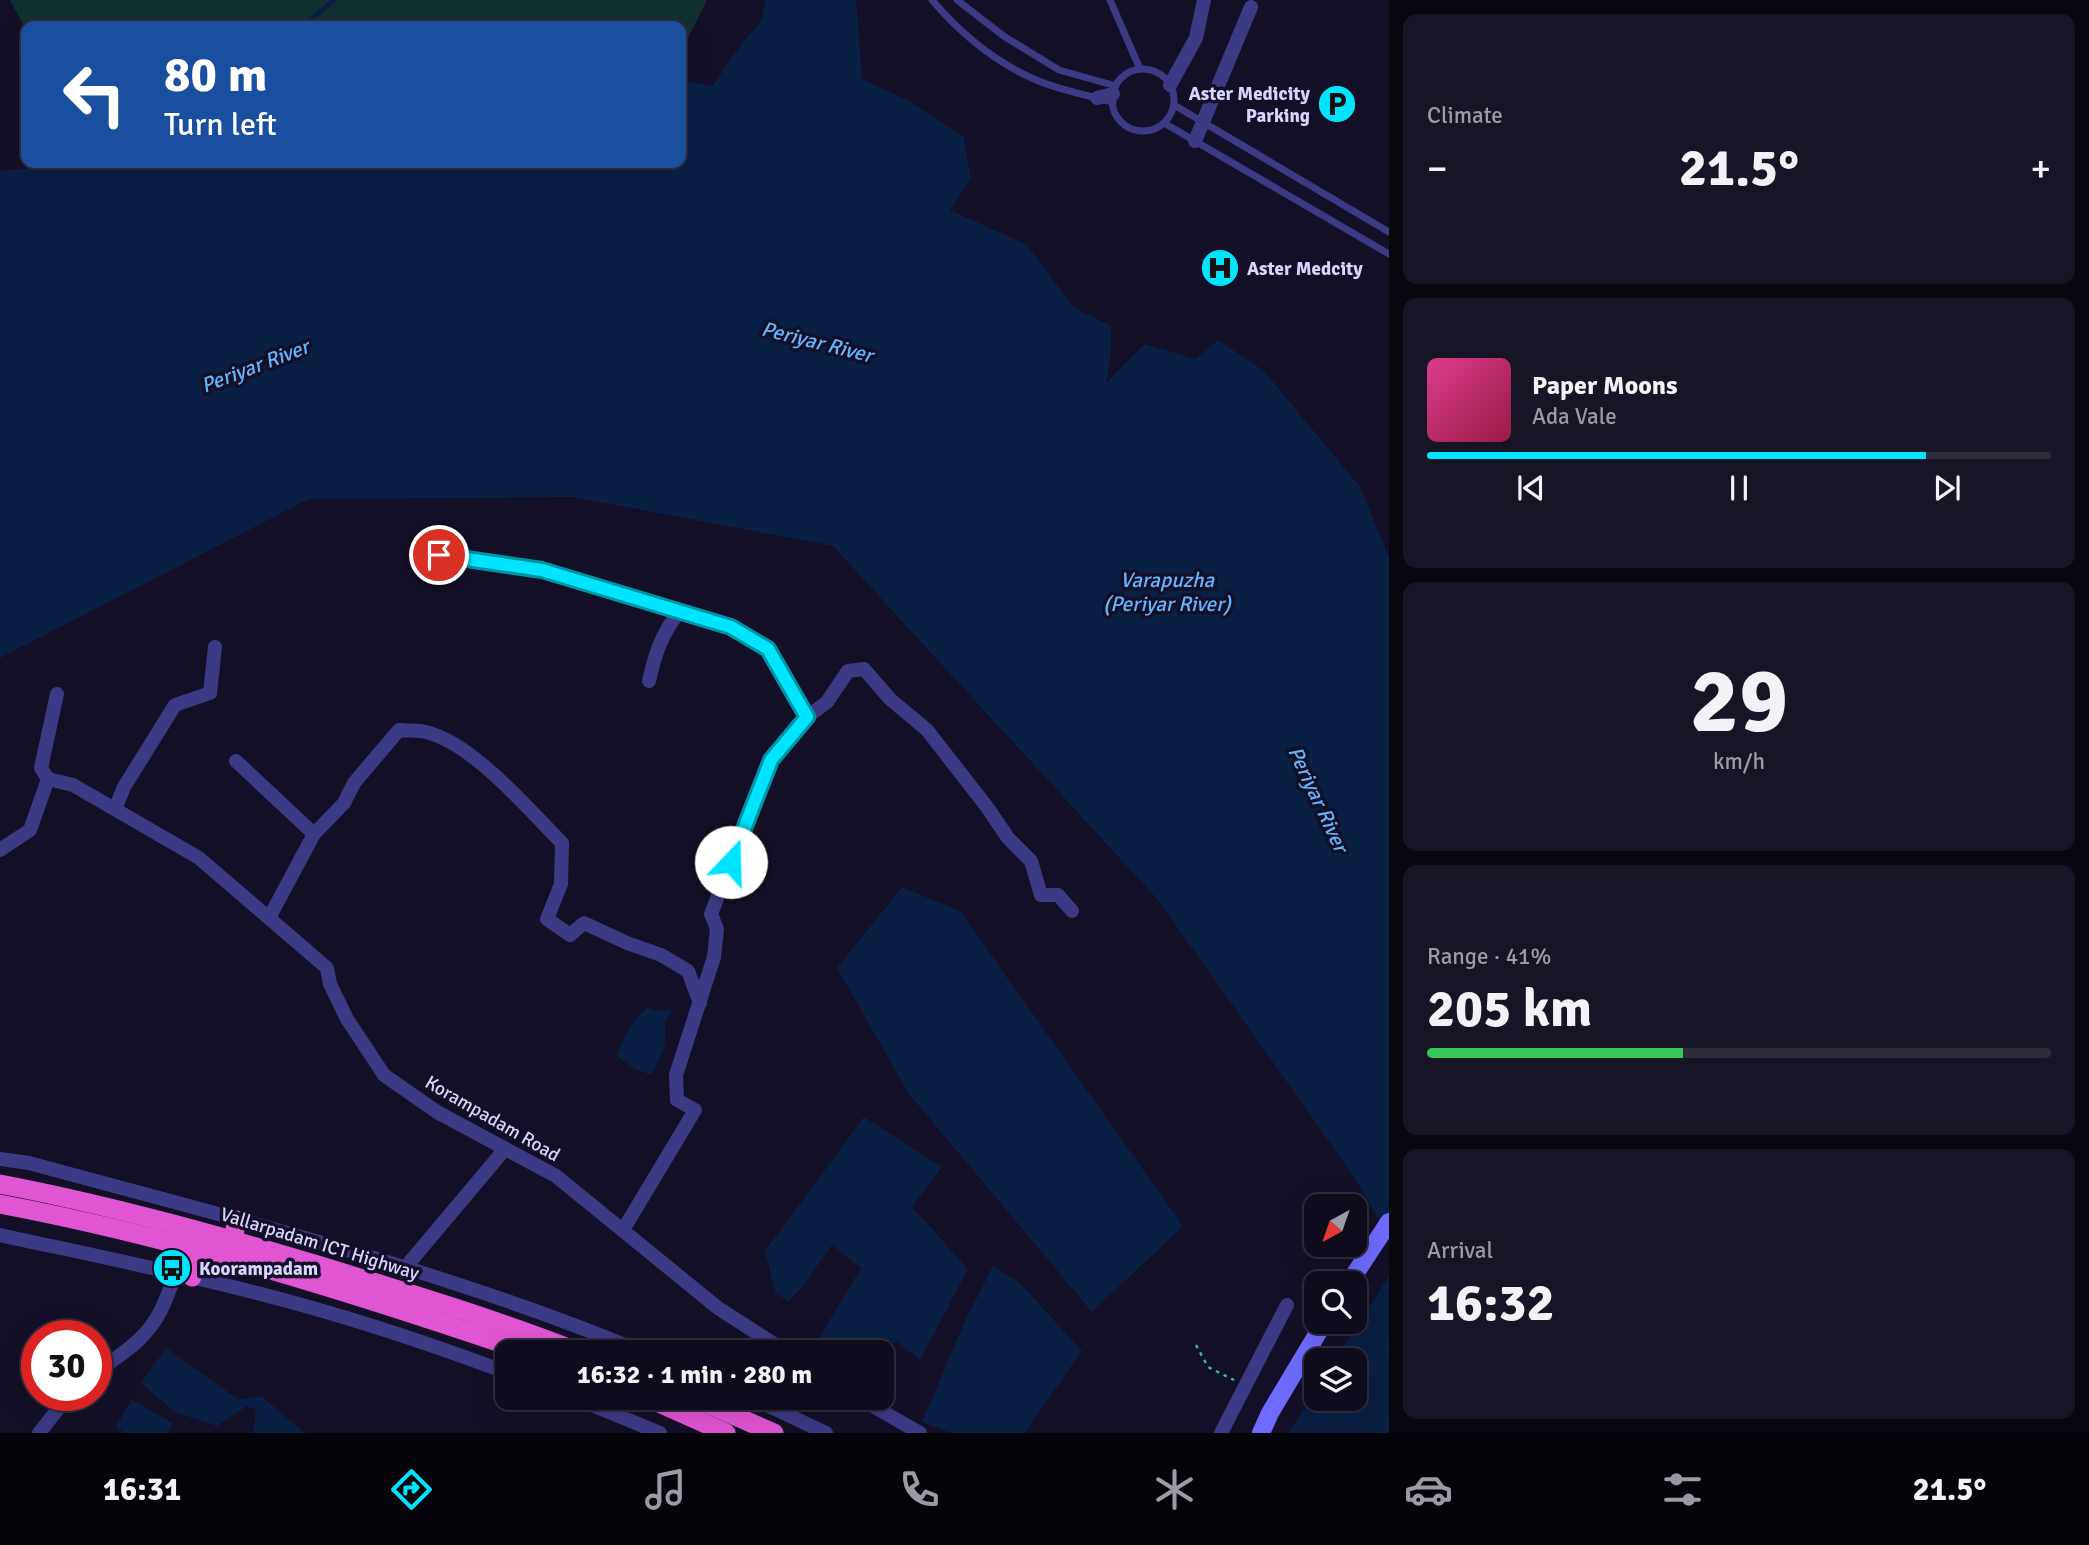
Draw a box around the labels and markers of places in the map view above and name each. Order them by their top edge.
place label: Aster Medicity Parking [1189,82,1311,128]
parking icon: Aster Medicity Parking [1316,83,1358,125]
hospital icon: Aster Medcity [1199,247,1241,289]
place label: Aster Medcity [1247,257,1363,281]
pin [409,525,469,585]
bus stop icon: Koorampadam [151,1247,193,1289]
place label: Koorampadam [199,1257,318,1281]

